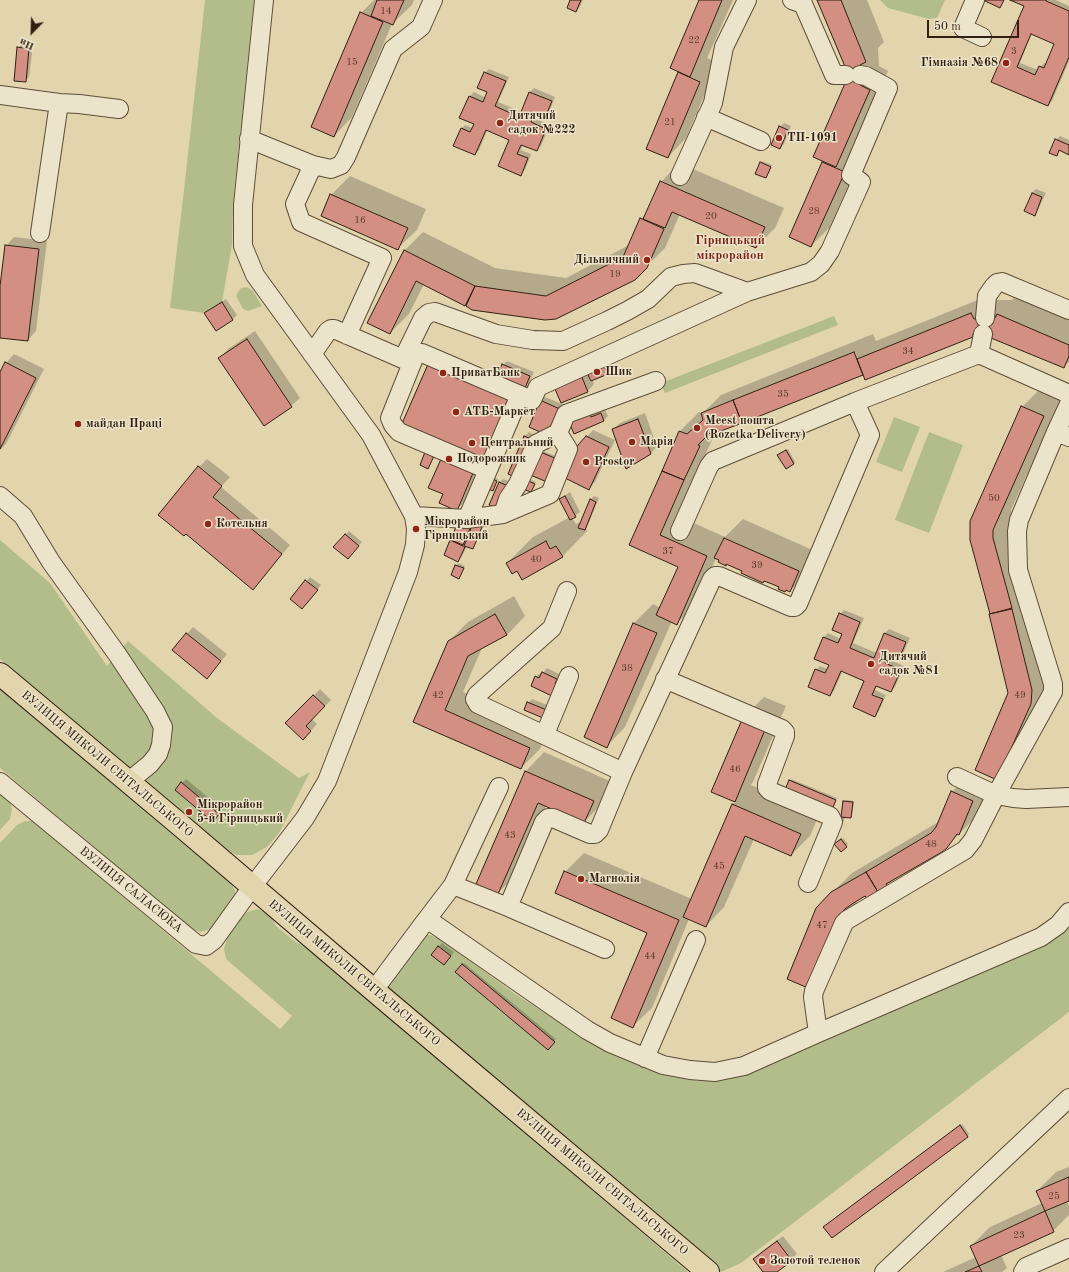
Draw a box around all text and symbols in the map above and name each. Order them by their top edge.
house number: 14 [380,5,392,17]
north arrow [12,12,52,52]
scale bar [929,12,1021,38]
text: 50 m [934,21,961,33]
house number: 22 [688,34,700,46]
text: Пн [18,35,36,52]
house number: 3 [1011,45,1017,57]
house number: 15 [346,56,358,68]
place label: Гімназія №68 [921,56,998,70]
marker: Гімназія №68 [1001,58,1011,68]
place label: Дитячий садок №222 [508,109,575,137]
house number: 21 [664,116,676,128]
marker: Дитячий садок №222 [495,118,505,128]
place label: ТП-1091 [787,131,838,145]
marker: ТП-1091 [774,133,784,143]
house number: 28 [808,205,820,217]
house number: 20 [705,210,717,222]
house number: 16 [354,214,366,226]
district label: Гірницький мікрорайон [695,233,765,264]
place label: Дільничний [574,253,639,267]
marker: Дільничний [642,255,652,265]
house number: 19 [609,268,621,280]
house number: 34 [902,345,914,357]
place label: Шик [605,365,632,379]
place label: ПриватБанк [451,366,520,380]
marker: Шик [592,367,602,377]
marker: ПриватБанк [438,368,448,378]
house number: 35 [777,388,789,400]
place label: АТБ-Маркет [464,405,535,419]
marker: АТБ-Маркет [451,407,461,417]
place label: Meest пошта (Rozetka Delivery) [705,414,806,442]
place label: майдан Праці [86,417,162,431]
marker: майдан Праці [73,419,83,429]
marker: Meest пошта (Rozetka Delivery) [692,423,702,433]
place label: Марія [640,435,673,449]
place label: Центральний [480,436,553,450]
marker: Марія [627,437,637,447]
marker: Центральний [467,438,477,448]
place label: Подорожник [457,452,526,466]
marker: Подорожник [444,454,454,464]
place label: Prostor [594,455,634,469]
marker: Prostor [581,457,591,467]
house number: 50 [988,492,1000,504]
place label: Мiкрорайон Гiрницький [424,515,489,543]
place label: Котельня [216,517,268,531]
marker: Котельня [203,519,213,529]
marker: Мiкрорайон Гiрницький [411,524,421,534]
house number: 37 [662,545,674,557]
house number: 40 [530,553,542,565]
house number: 39 [751,559,763,571]
place label: Дитячий садок №81 [879,650,939,678]
marker: Дитячий садок №81 [866,659,876,669]
house number: 38 [621,662,633,674]
street label: ВУЛИЦЯ МИКОЛИ СВІТАЛЬСЬКОГО [18,688,196,840]
house number: 42 [432,689,444,701]
house number: 49 [1014,689,1026,701]
house number: 46 [729,763,741,775]
place label: Мікрорайон 5-й Гірницький [197,798,283,826]
marker: Мікрорайон 5-й Гірницький [184,807,194,817]
house number: 43 [504,829,516,841]
house number: 48 [925,838,937,850]
street label: ВУЛИЦЯ САЛАСЮКА [77,844,185,936]
house number: 45 [713,860,725,872]
place label: Магнолія [589,872,640,886]
marker: Магнолія [576,874,586,884]
street label: ВУЛИЦЯ МИКОЛИ СВІТАЛЬСЬКОГО [265,897,443,1049]
house number: 47 [816,919,828,931]
house number: 44 [644,950,656,962]
street label: ВУЛИЦЯ МИКОЛИ СВІТАЛЬСЬКОГО [513,1106,691,1258]
house number: 25 [1048,1190,1060,1202]
house number: 23 [1013,1229,1025,1241]
place label: Золотой теленок [770,1254,860,1268]
marker: Золотой теленок [757,1256,767,1266]

